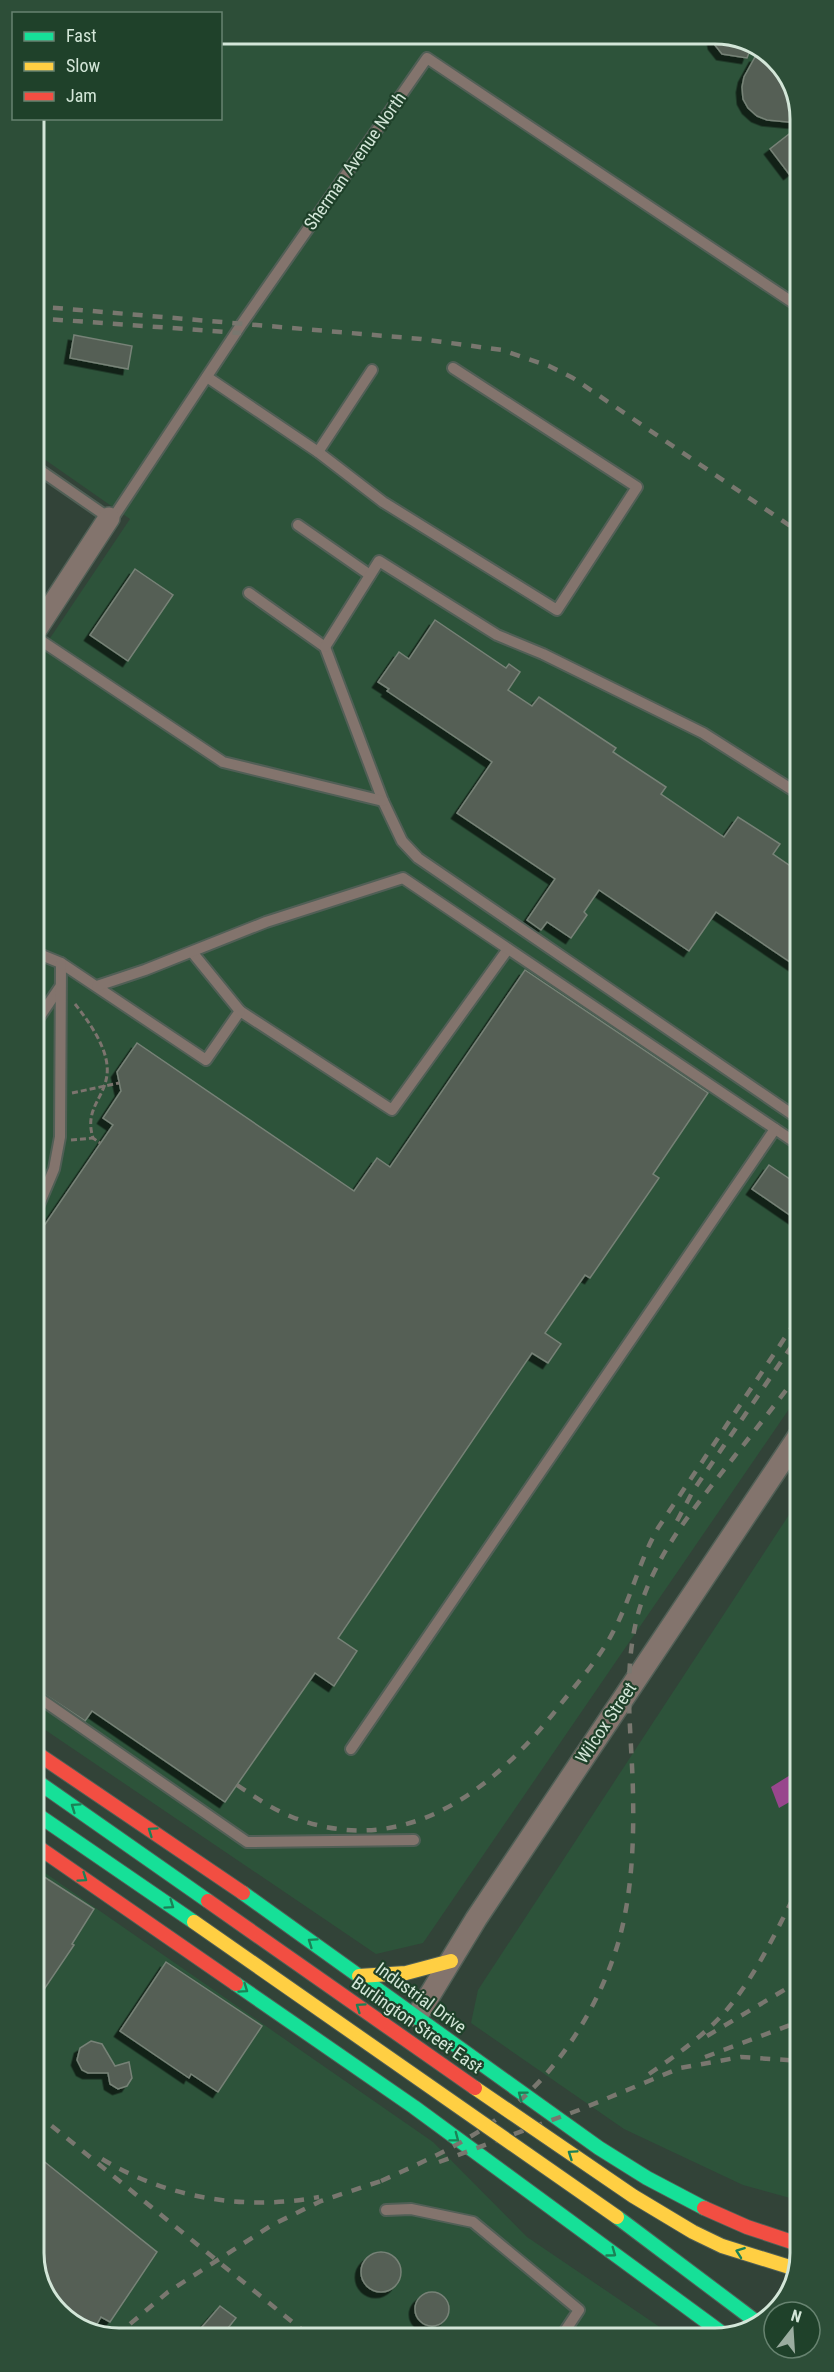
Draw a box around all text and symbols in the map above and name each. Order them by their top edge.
legend [12,12,222,120]
text: Fast [66,25,97,46]
text: Slow [66,55,101,76]
text: Jam [66,85,97,106]
street label: Sherman Avenue North [299,88,410,234]
street label: Wilcox Street [571,1678,640,1767]
one-way arrow [70,1803,81,1814]
one-way arrow [148,1827,159,1838]
one-way arrow [77,1871,88,1882]
one-way arrow [164,1898,175,1909]
one-way arrow [308,1938,319,1949]
street label: Industrial Drive [372,1958,471,2037]
street label: Burlington Street East [348,1972,487,2077]
one-way arrow [237,1982,248,1993]
one-way arrow [356,2003,367,2014]
one-way arrow [518,2091,529,2102]
one-way arrow [448,2130,459,2141]
one-way arrow [568,2150,578,2162]
one-way arrow [605,2246,616,2257]
one-way arrow [735,2247,746,2260]
north arrow [762,2300,822,2360]
text: N [789,2306,804,2327]

